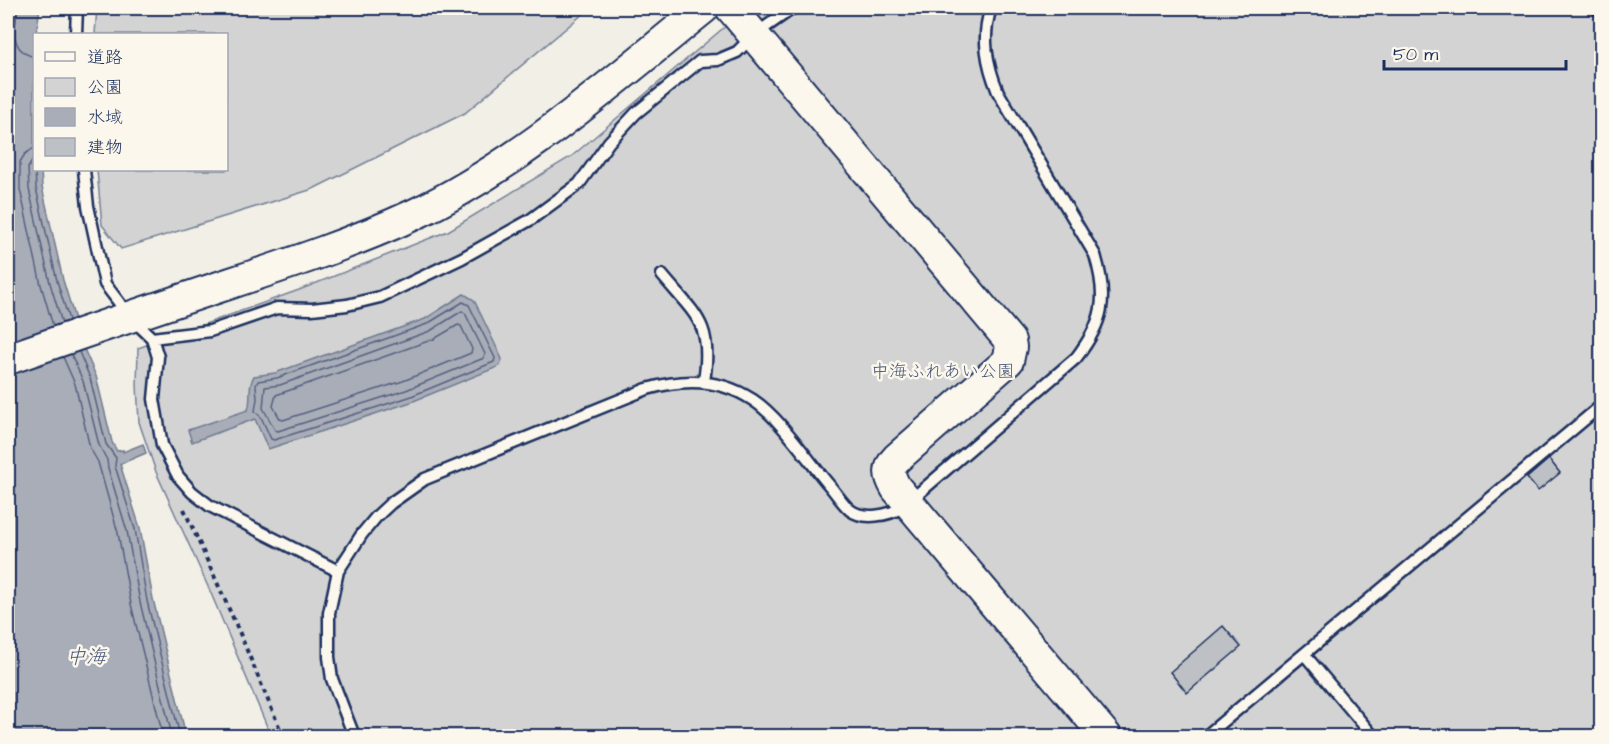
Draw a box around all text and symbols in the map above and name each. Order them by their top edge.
legend [33,33,228,171]
scale bar [1384,33,1566,71]
text: 50 m [1393,42,1438,67]
text: 道路 [87,45,123,70]
text: 公園 [87,75,123,100]
text: 水域 [87,105,123,130]
text: 建物 [87,135,123,160]
park label: 中海ふれあい公園 [871,359,1015,384]
water label: 中海 [66,643,108,671]

